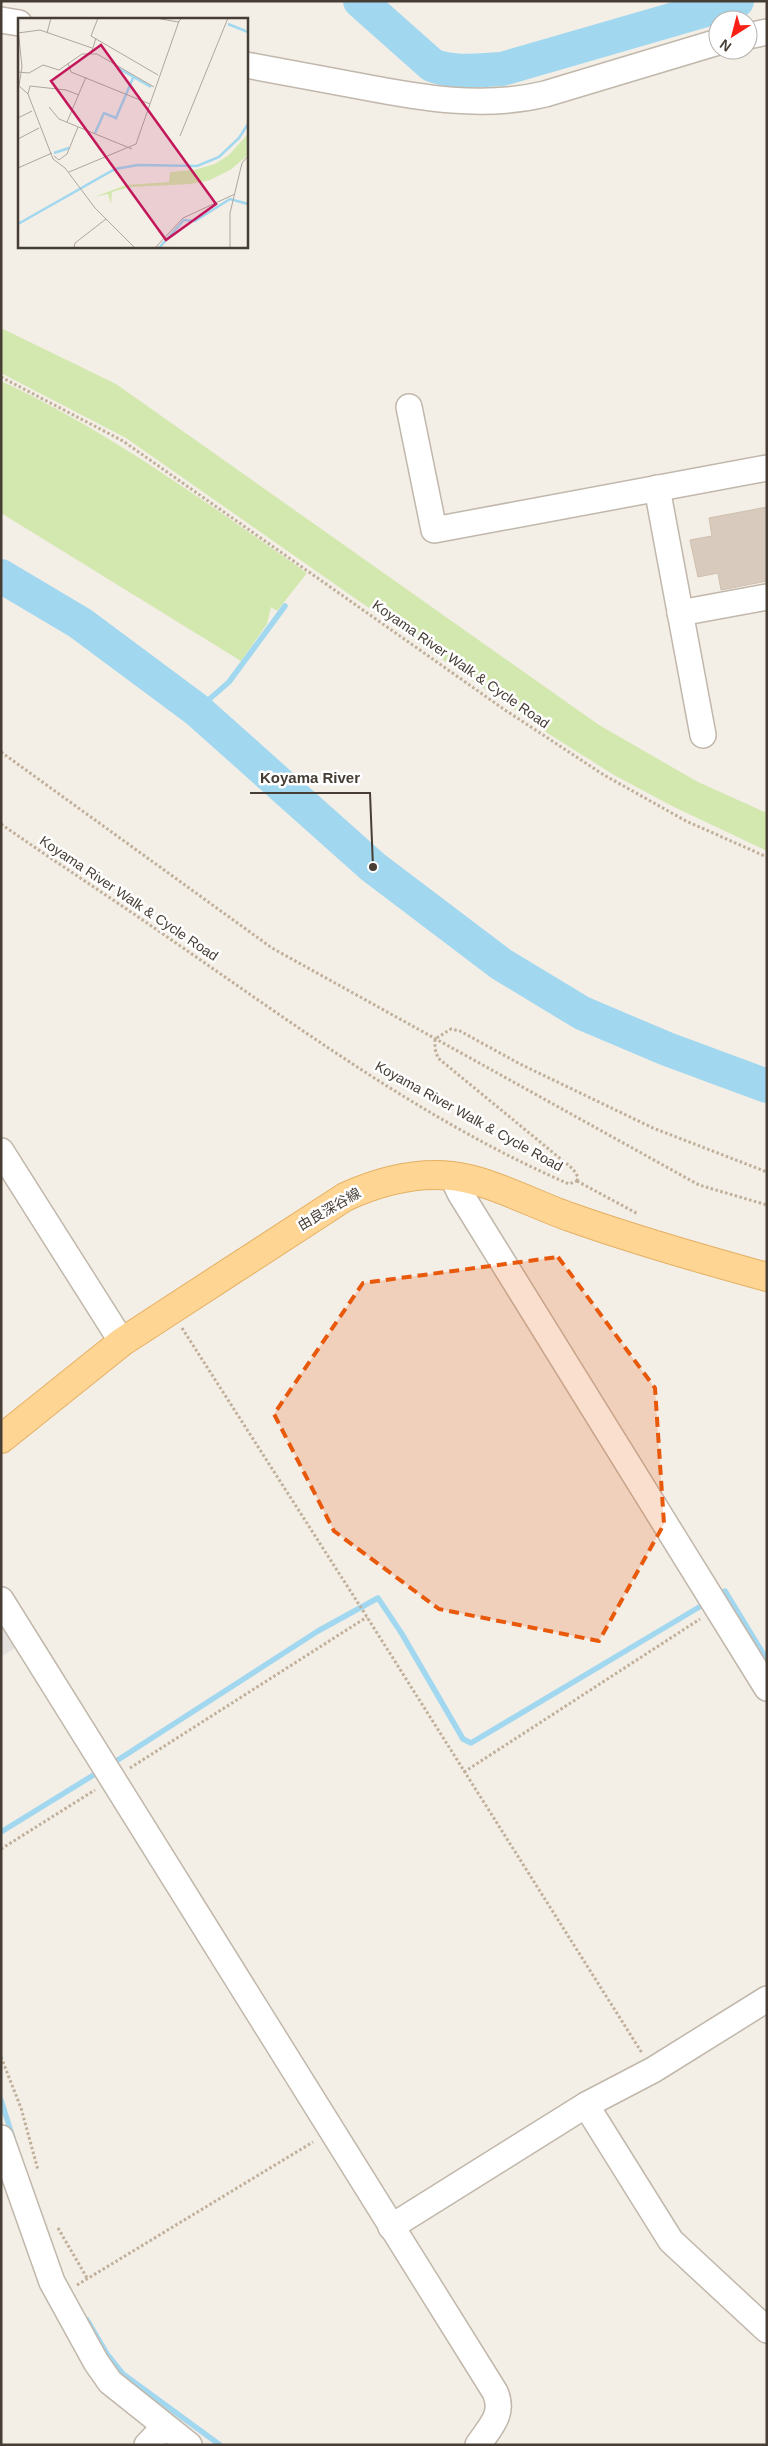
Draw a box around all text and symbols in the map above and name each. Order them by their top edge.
north arrow [708,10,758,60]
inset map [18,18,248,248]
text: N [717,36,734,55]
street label: Koyama River Walk & Cycle Road [370,597,552,731]
callout: Koyama River [250,763,370,793]
text: Koyama River [260,769,360,786]
street label: Koyama River Walk & Cycle Road [37,832,221,964]
street label: Koyama River Walk & Cycle Road [372,1058,566,1174]
street label: 由良深谷線 [295,1185,363,1233]

